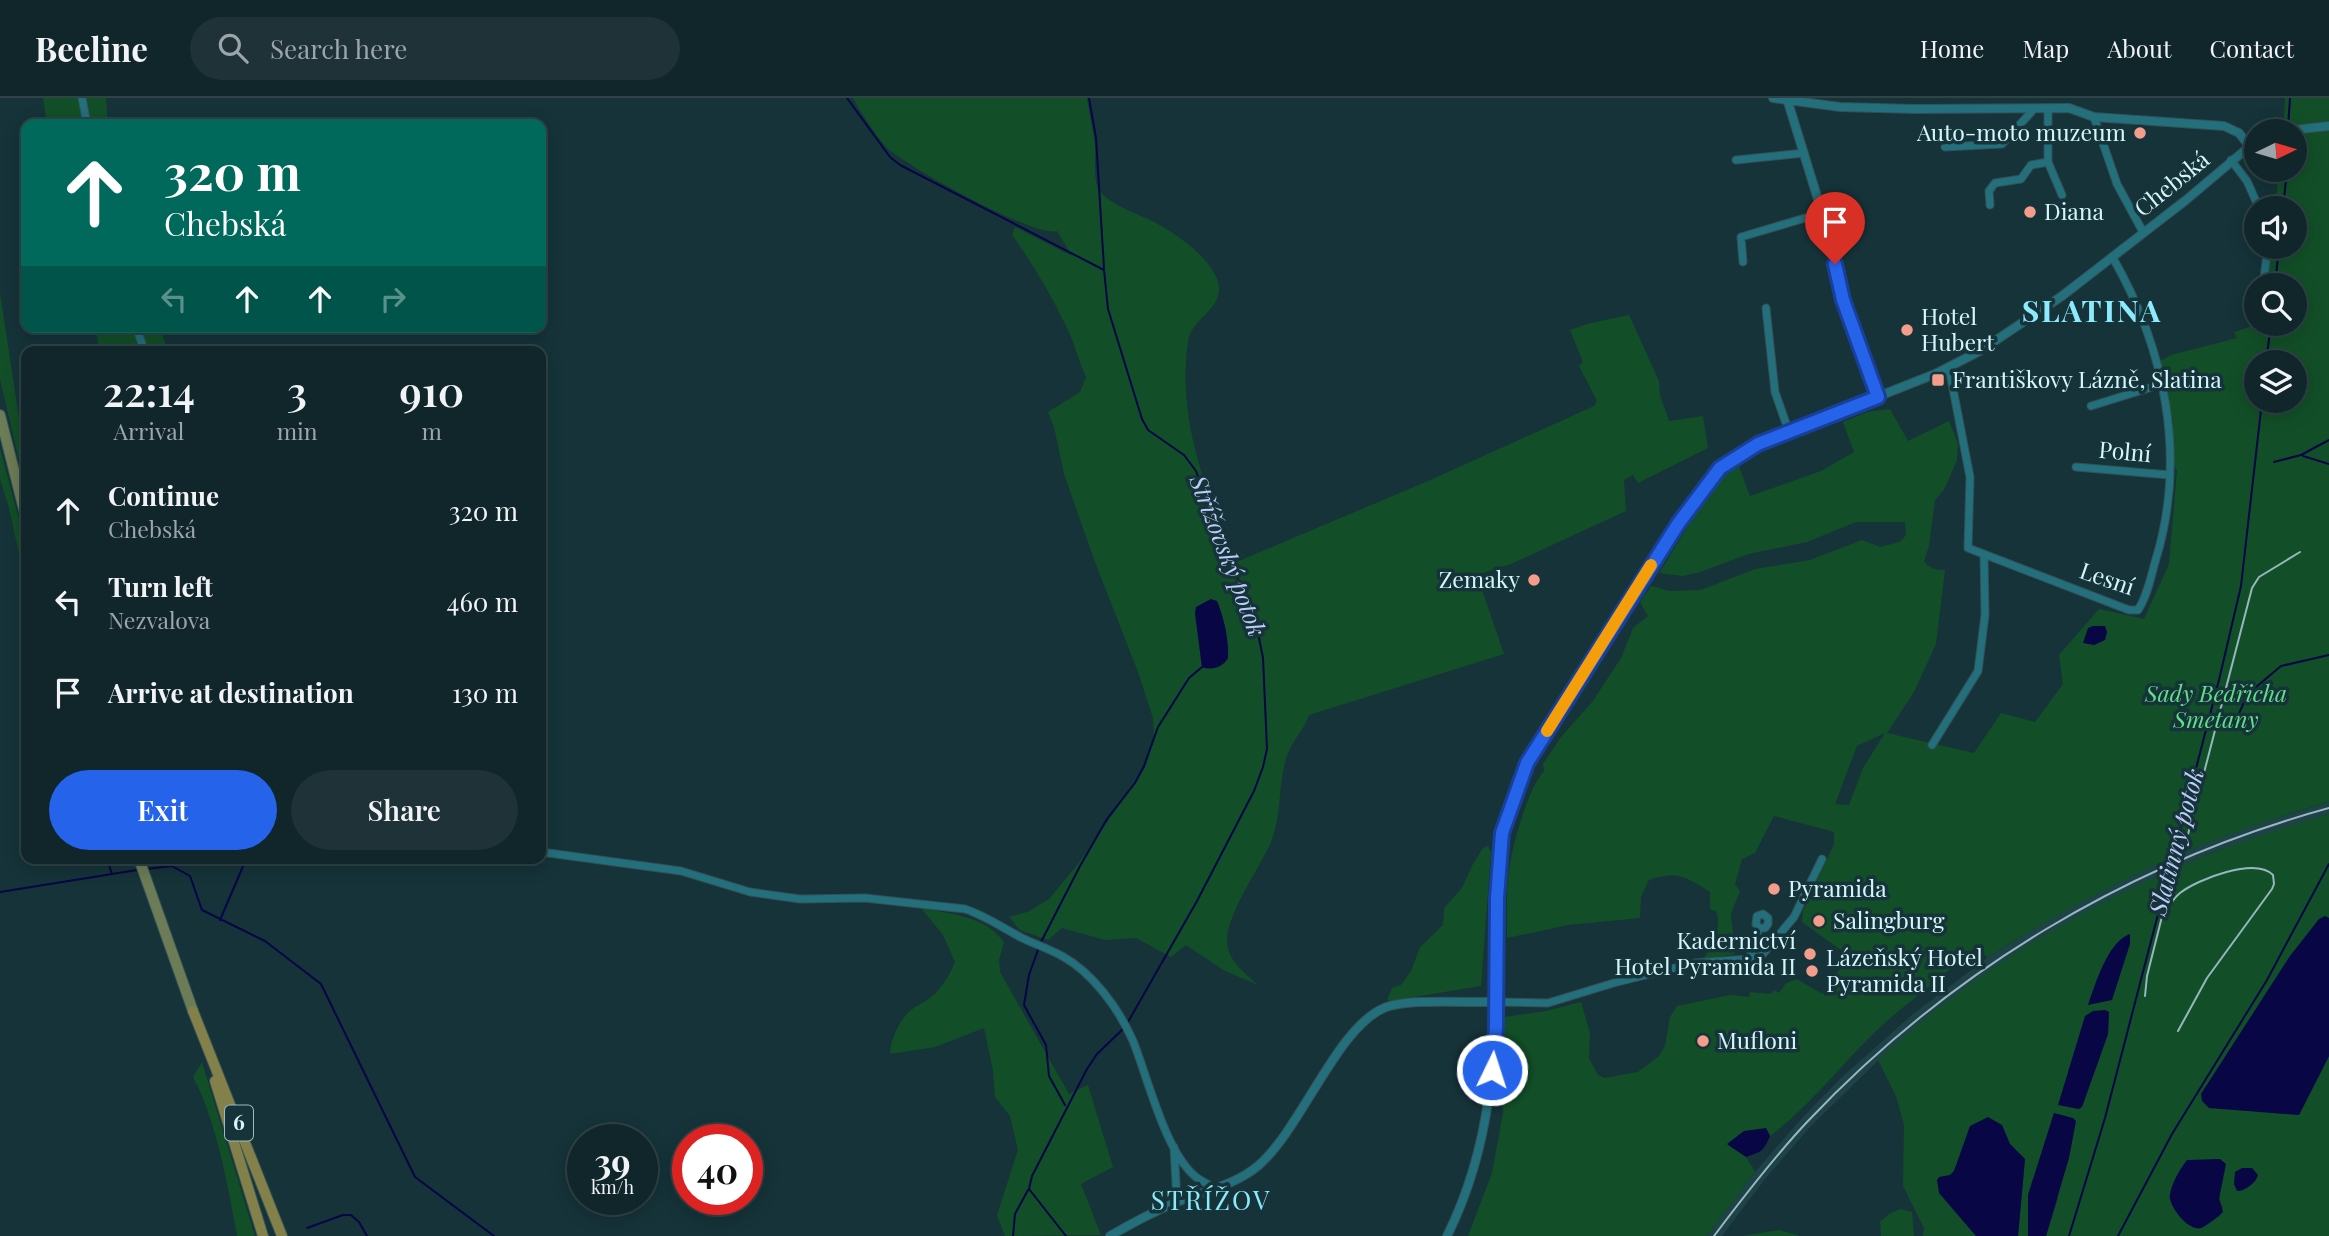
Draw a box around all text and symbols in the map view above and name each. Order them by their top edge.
search box [190,17,680,80]
text: Beeline [35,26,148,70]
icon: search [214,29,252,67]
text: Search here [270,31,407,66]
text: Home [1920,32,1984,64]
text: Map [2022,32,2069,64]
text: About [2107,32,2171,64]
text: Contact [2209,32,2294,64]
place label: Auto-moto muzeum [1916,116,2127,147]
north arrow [2244,119,2306,182]
map controls [2244,119,2307,413]
marker: Auto-moto muzeum [2132,125,2148,141]
text: 320 m [164,138,301,203]
street label: Chebská [2127,143,2215,223]
icon: ahead [49,147,140,238]
pin [1805,192,1865,264]
place label: Diana [2044,195,2105,226]
button: sound [2244,196,2307,259]
text: Chebská [164,201,287,244]
icon: arrive [1816,203,1854,241]
marker: Diana [2022,204,2038,220]
button: search [2244,273,2307,336]
icon: left [155,280,193,318]
icon: ahead [228,280,266,318]
icon: ahead [301,280,339,318]
icon: right [374,280,412,318]
district label: SLATINA [2022,290,2162,330]
place label: Hotel Hubert [1921,300,1995,357]
marker: Hotel Hubert [1899,322,1915,338]
button: layers [2244,350,2307,413]
text: 22:14 [103,362,195,418]
text: 3 [287,362,307,418]
text: 910 [399,362,464,418]
place label: Františkovy Lázně, Slatina [1952,363,2222,394]
marker: Františkovy Lázně, Slatina [1930,372,1946,388]
text: Arrival [113,415,184,446]
text: min [277,415,318,446]
text: m [422,415,442,446]
street label: Polní [2098,433,2153,468]
water label: Střížovský potok [1183,469,1274,640]
text: Continue [108,478,219,513]
icon: ahead [49,492,87,530]
text: 320 m [449,493,518,528]
text: Chebská [108,513,196,544]
street label: Lesní [2076,554,2139,601]
place label: Zemaky [1439,563,1520,594]
text: Turn left [108,569,213,604]
marker: Zemaky [1526,572,1542,588]
icon: left [49,583,87,621]
text: 460 m [447,584,518,619]
text: Nezvalova [108,604,210,635]
icon: arrive [49,674,87,712]
text: Arrive at destination [108,675,354,710]
text: 130 m [452,675,518,710]
park label: Sady Bedřicha Smetany [2144,677,2287,734]
water label: Slatinný potok [2140,765,2210,919]
button: Exit [49,770,277,850]
button: Share [291,770,518,850]
place label: Pyramida [1788,872,1887,903]
marker: Pyramida [1766,881,1782,897]
place label: Salingburg [1833,904,1945,935]
marker: Salingburg [1811,913,1827,929]
place label: Kadernictví Hotel Pyramida II [1615,924,1796,981]
place label: Lázeňský Hotel Pyramida II [1826,941,1983,998]
marker: Kadernictví Hotel Pyramida II [1802,946,1818,962]
marker: Lázeňský Hotel Pyramida II [1804,963,1820,979]
place label: Mufloni [1717,1024,1798,1055]
position arrow [1455,1033,1529,1107]
marker: Mufloni [1695,1033,1711,1049]
road number: 6 [225,1105,253,1140]
speed limit sign: 40 [672,1124,763,1215]
text: 39 [594,1137,631,1184]
text: km/h [591,1175,634,1199]
district label: STŘÍŽOV [1151,1182,1271,1217]

